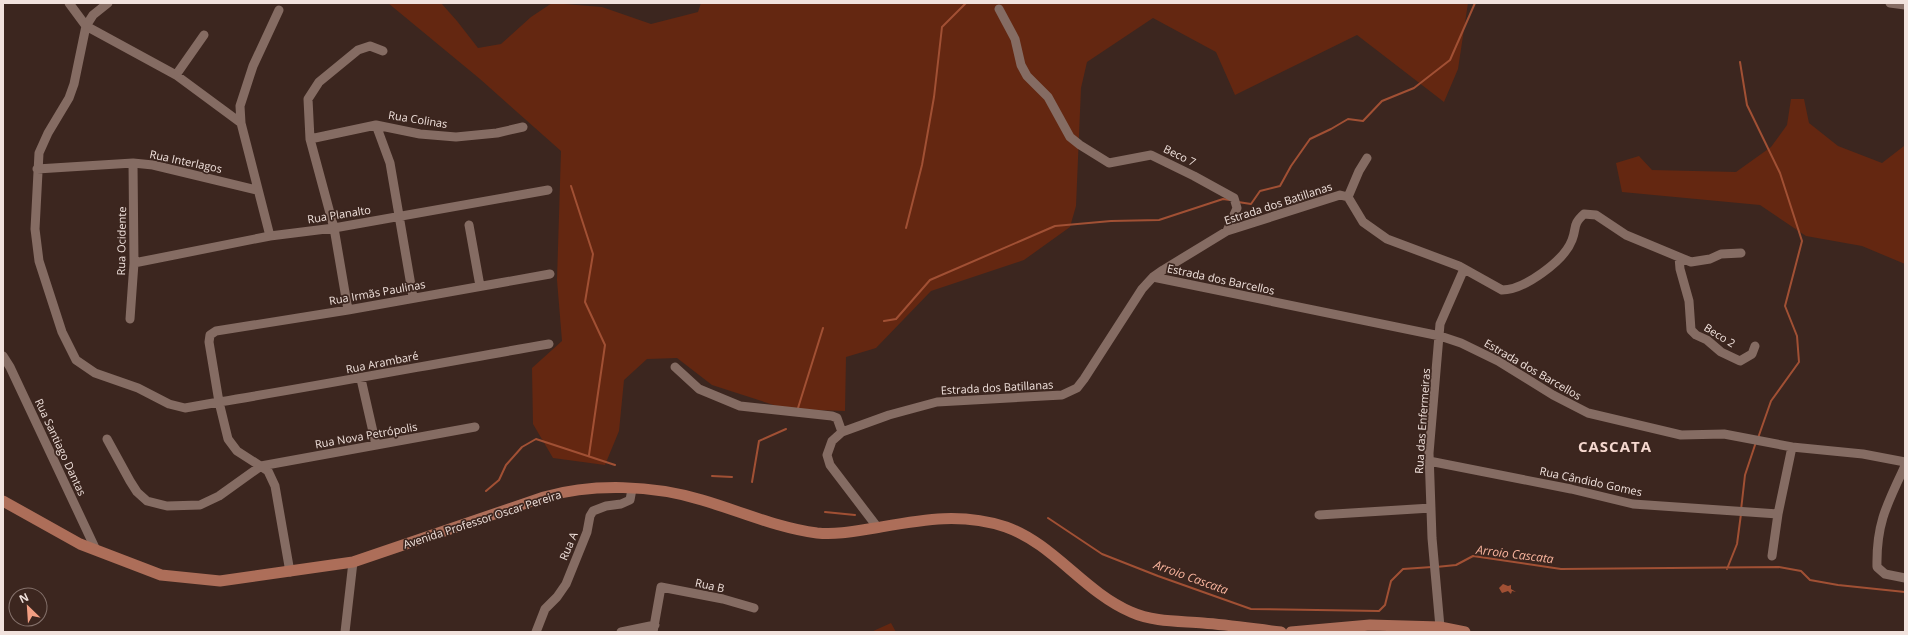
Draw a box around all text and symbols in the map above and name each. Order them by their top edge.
street label: Rua Colinas [387,107,449,131]
street label: Beco 7 [1161,141,1199,169]
street label: Rua Interlagos [148,146,224,176]
street label: Estrada dos Batillanas [1222,178,1334,228]
street label: Rua Planalto [306,202,372,226]
street label: Rua Ocidente [113,206,129,276]
street label: Estrada dos Barcellos [1166,260,1276,298]
street label: Rua Irmãs Paulinas [328,276,426,308]
street label: Beco 2 [1701,320,1739,350]
street label: Estrada dos Barcellos [1482,335,1584,403]
street label: Rua Arambaré [344,348,420,376]
street label: Rua das Enfermeiras [1411,368,1433,474]
street label: Estrada dos Batillanas [940,377,1054,397]
street label: Rua Santiago Dantas [32,396,90,498]
street label: Rua Nova Petrópolis [314,419,418,451]
district label: CASCATA [1578,436,1652,456]
street label: Rua Cândido Gomes [1538,463,1644,499]
street label: Avenida Professor Oscar Pereira [401,486,563,552]
street label: Rua A [555,529,581,562]
water label: Arroio Cascata [1474,541,1555,567]
water label: Arroio Cascata [1151,555,1231,598]
street label: Rua B [694,575,726,595]
north arrow [8,587,48,627]
text: N [16,589,31,606]

